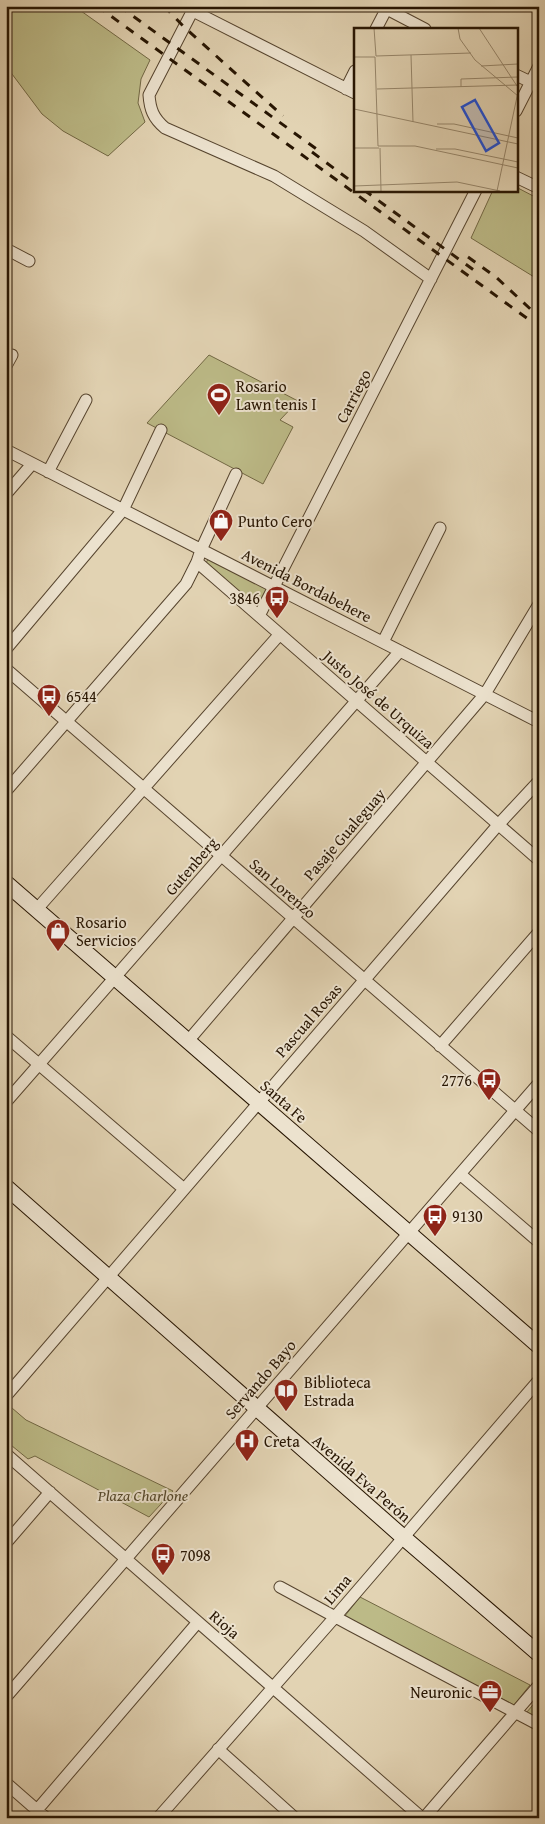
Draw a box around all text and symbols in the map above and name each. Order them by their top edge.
inset map [354,28,518,191]
street label: Carriego [329,365,377,427]
place label: Rosario Lawn tenis I [236,374,316,416]
sports icon: Rosario Lawn tenis I [206,382,232,416]
shop icon: Punto Cero [208,508,234,542]
place label: Punto Cero [238,509,312,533]
street label: Avenida Bordabehere [238,542,376,628]
bus stop icon: 3846 [264,585,290,619]
place label: 3846 [229,586,260,610]
street label: Justo José de Urquiza [317,643,440,754]
bus stop icon: 6544 [36,683,62,717]
place label: 6544 [66,684,97,708]
street label: Pasaje Gualeguay [297,783,391,885]
street label: Gutenberg [159,831,223,901]
street label: San Lorenzo [244,852,322,924]
place label: Rosario Servicios [76,910,136,952]
shop icon: Rosario Servicios [45,918,71,952]
street label: Pascual Rosas [269,978,347,1062]
bus stop icon: 2776 [476,1067,502,1101]
place label: 2776 [441,1068,472,1092]
street label: Santa Fe [255,1074,313,1128]
bus stop icon: 9130 [422,1203,448,1237]
place label: 9130 [452,1204,483,1228]
street label: Servando Bayo [219,1334,301,1424]
place label: Biblioteca Estrada [304,1370,371,1412]
library icon: Biblioteca Estrada [273,1378,299,1412]
hospital icon: Creta [234,1428,260,1462]
street label: Avenida Eva Perón [307,1428,417,1528]
place label: Creta [264,1429,300,1453]
park label: Plaza Charlone [97,1483,189,1507]
bus stop icon: 7098 [150,1542,176,1576]
place label: 7098 [180,1543,211,1567]
street label: Lima [317,1568,357,1609]
street label: Rioja [204,1604,246,1644]
office icon: Neuronic [477,1679,503,1713]
place label: Neuronic [410,1680,472,1704]

